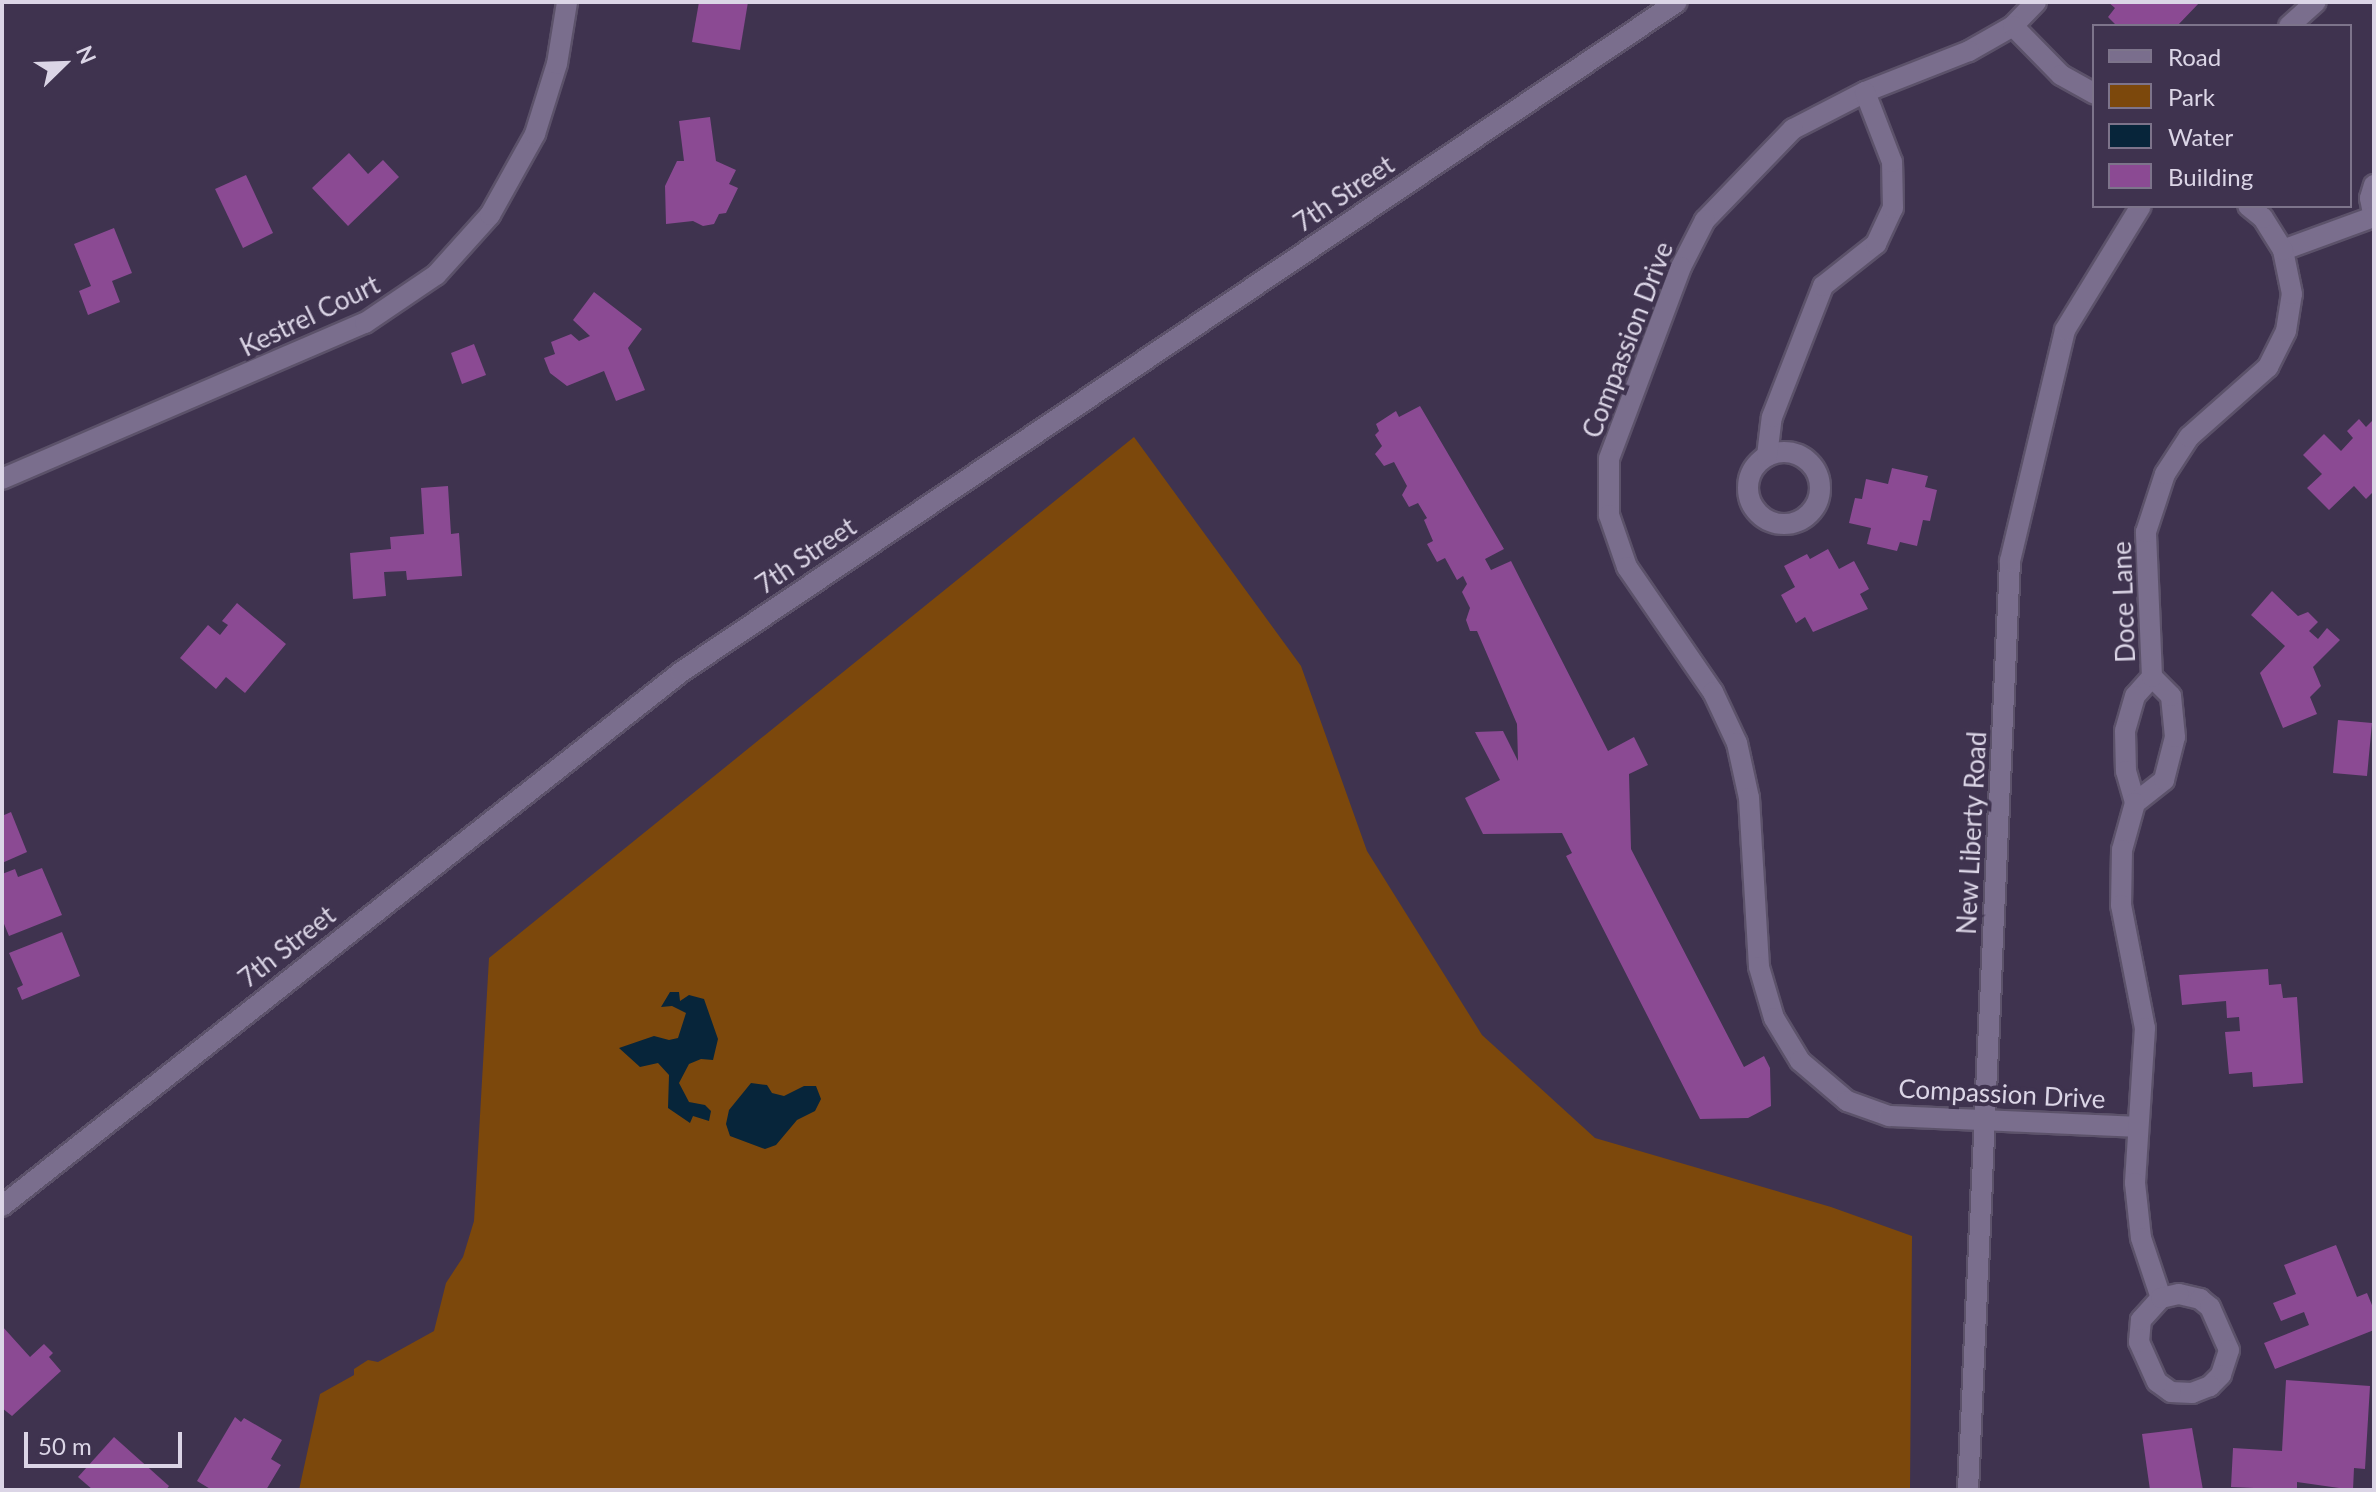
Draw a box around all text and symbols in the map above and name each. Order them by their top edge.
north arrow [24,24,104,104]
legend [2092,24,2352,208]
text: N [71,41,102,67]
text: Road [2168,42,2221,71]
text: Park [2168,82,2215,111]
text: Water [2168,122,2233,151]
street label: 7th Street [1288,149,1400,239]
text: Building [2168,162,2253,191]
street label: Compassion Drive [1576,238,1680,442]
street label: Kestrel Court [235,269,385,363]
street label: 7th Street [750,511,862,601]
street label: Doce Lane [2106,541,2142,663]
street label: New Liberty Road [1951,730,1993,936]
street label: 7th Street [232,900,342,994]
street label: Compassion Drive [1898,1073,2106,1115]
scale bar [28,1416,186,1466]
text: 50 m [38,1431,92,1460]

